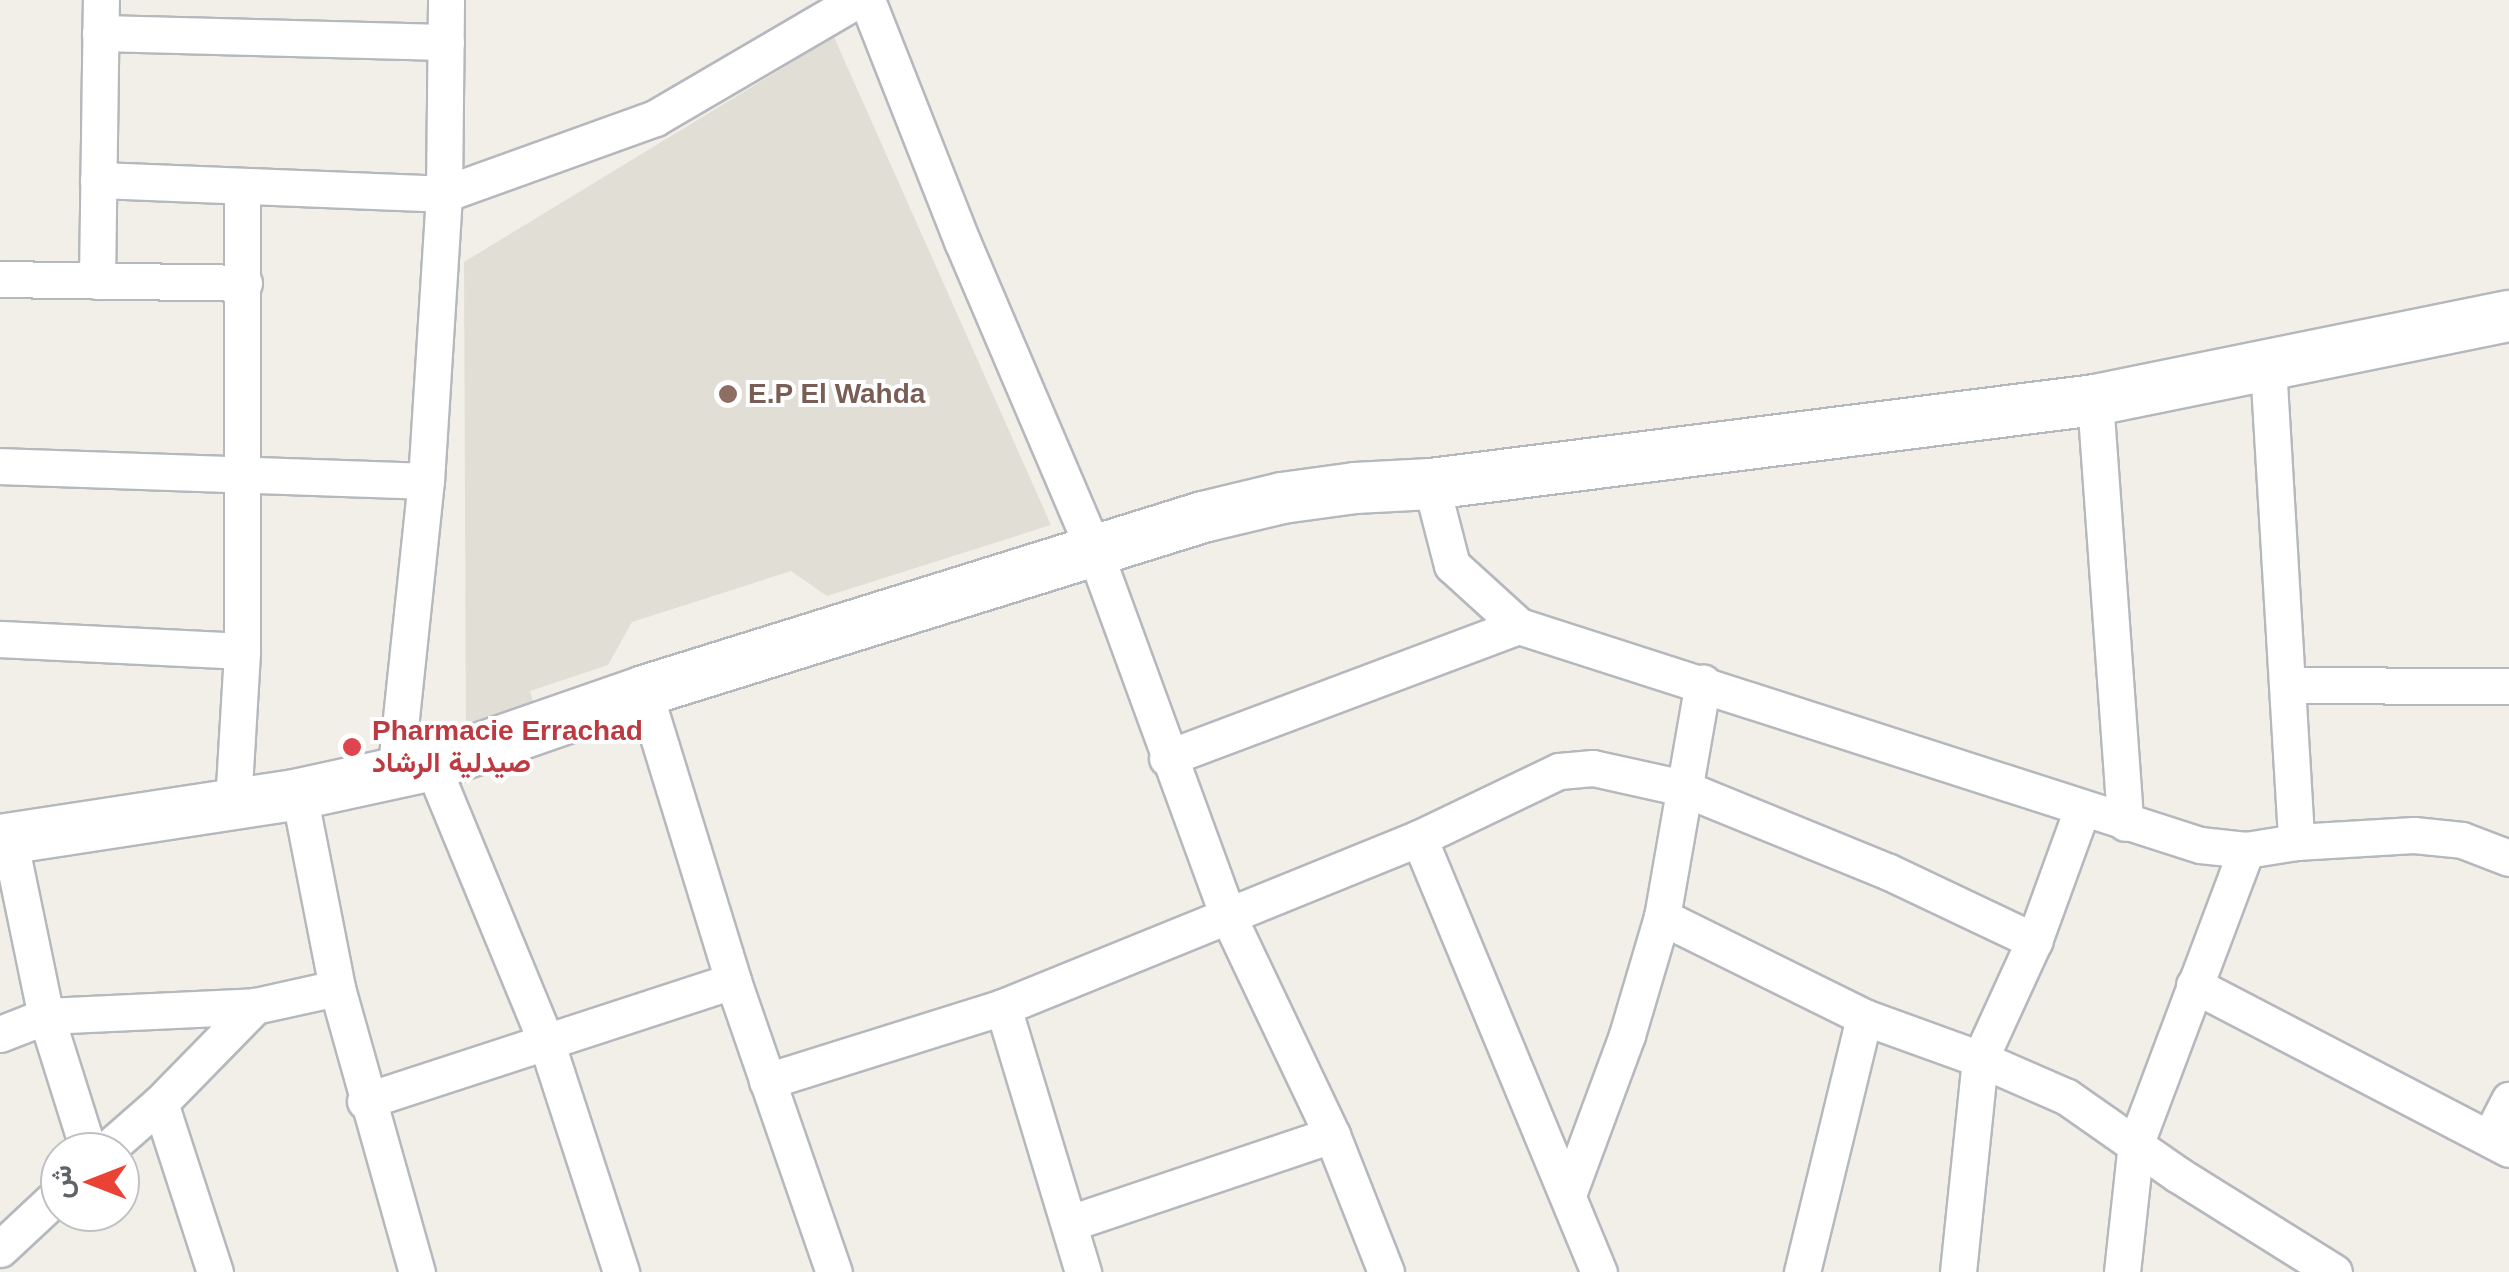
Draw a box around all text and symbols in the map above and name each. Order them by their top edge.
place label: E.P El Wahda [748,377,926,411]
marker: E.P El Wahda [717,383,739,405]
place label: Pharmacie Errachad صيدلية الرشاد [372,714,643,780]
marker: Pharmacie Errachad صيدلية الرشاد [341,736,363,758]
north arrow [40,1132,140,1232]
text: ش [46,1165,77,1199]

